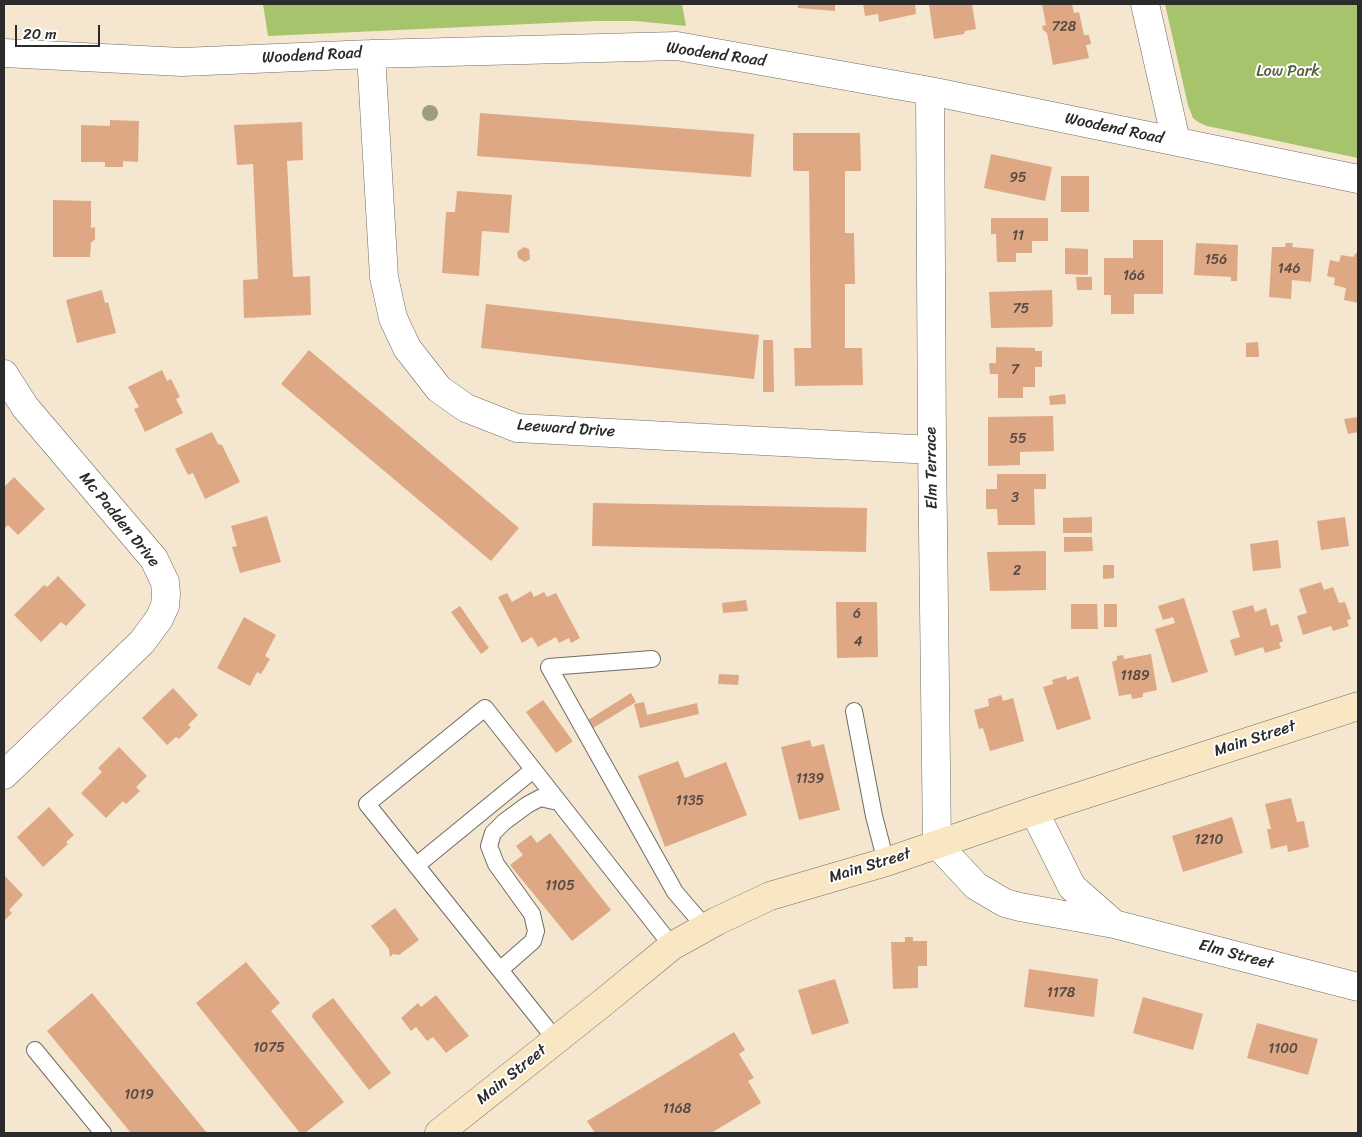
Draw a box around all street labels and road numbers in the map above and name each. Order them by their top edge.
street label: Woodend Road [665,39,767,71]
street label: Woodend Road [261,44,363,68]
street label: Woodend Road [1063,109,1165,149]
street label: Leeward Drive [516,416,616,442]
street label: Elm Terrace [922,427,942,509]
street label: Mc Padden Drive [75,468,163,572]
street label: Main Street [1212,717,1298,761]
street label: Main Street [827,844,913,888]
street label: Elm Street [1197,936,1275,974]
street label: Main Street [473,1041,551,1109]

